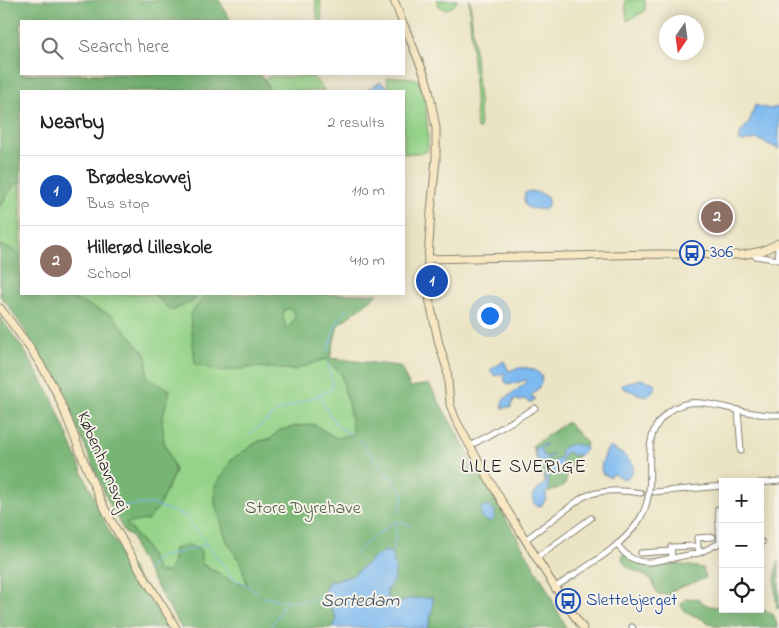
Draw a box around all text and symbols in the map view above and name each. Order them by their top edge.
north arrow [659,15,704,60]
search box [20,20,405,75]
icon: search [38,34,66,62]
text: Search here [78,34,169,61]
text: Nearby [40,108,104,138]
text: 2 results [327,111,385,135]
text: Brødeskovvej [87,165,190,192]
text: 1 [53,179,59,203]
text: 110 m [351,179,385,203]
text: Bus stop [87,192,150,216]
pin: 2 [701,198,733,236]
text: Hillerød Lilleskole [87,235,212,262]
bus stop icon: 306 [679,240,705,266]
place label: 306 [710,240,733,266]
text: 2 [52,249,60,273]
text: 410 m [350,249,385,273]
text: School [87,262,131,286]
pin: 1 [416,262,448,300]
your location [477,303,503,329]
street label: Københavnsvej [69,408,135,516]
district label: LILLE SVERIGE [461,454,587,481]
map controls [719,478,764,613]
button: + [719,478,764,523]
park label: Store Dyrehave [245,496,362,522]
button: − [719,523,764,568]
button: locate [719,568,764,613]
water label: Sortedam [321,588,400,615]
bus stop icon: Slettebjerget [555,588,581,614]
place label: Slettebjerget [586,588,677,615]

